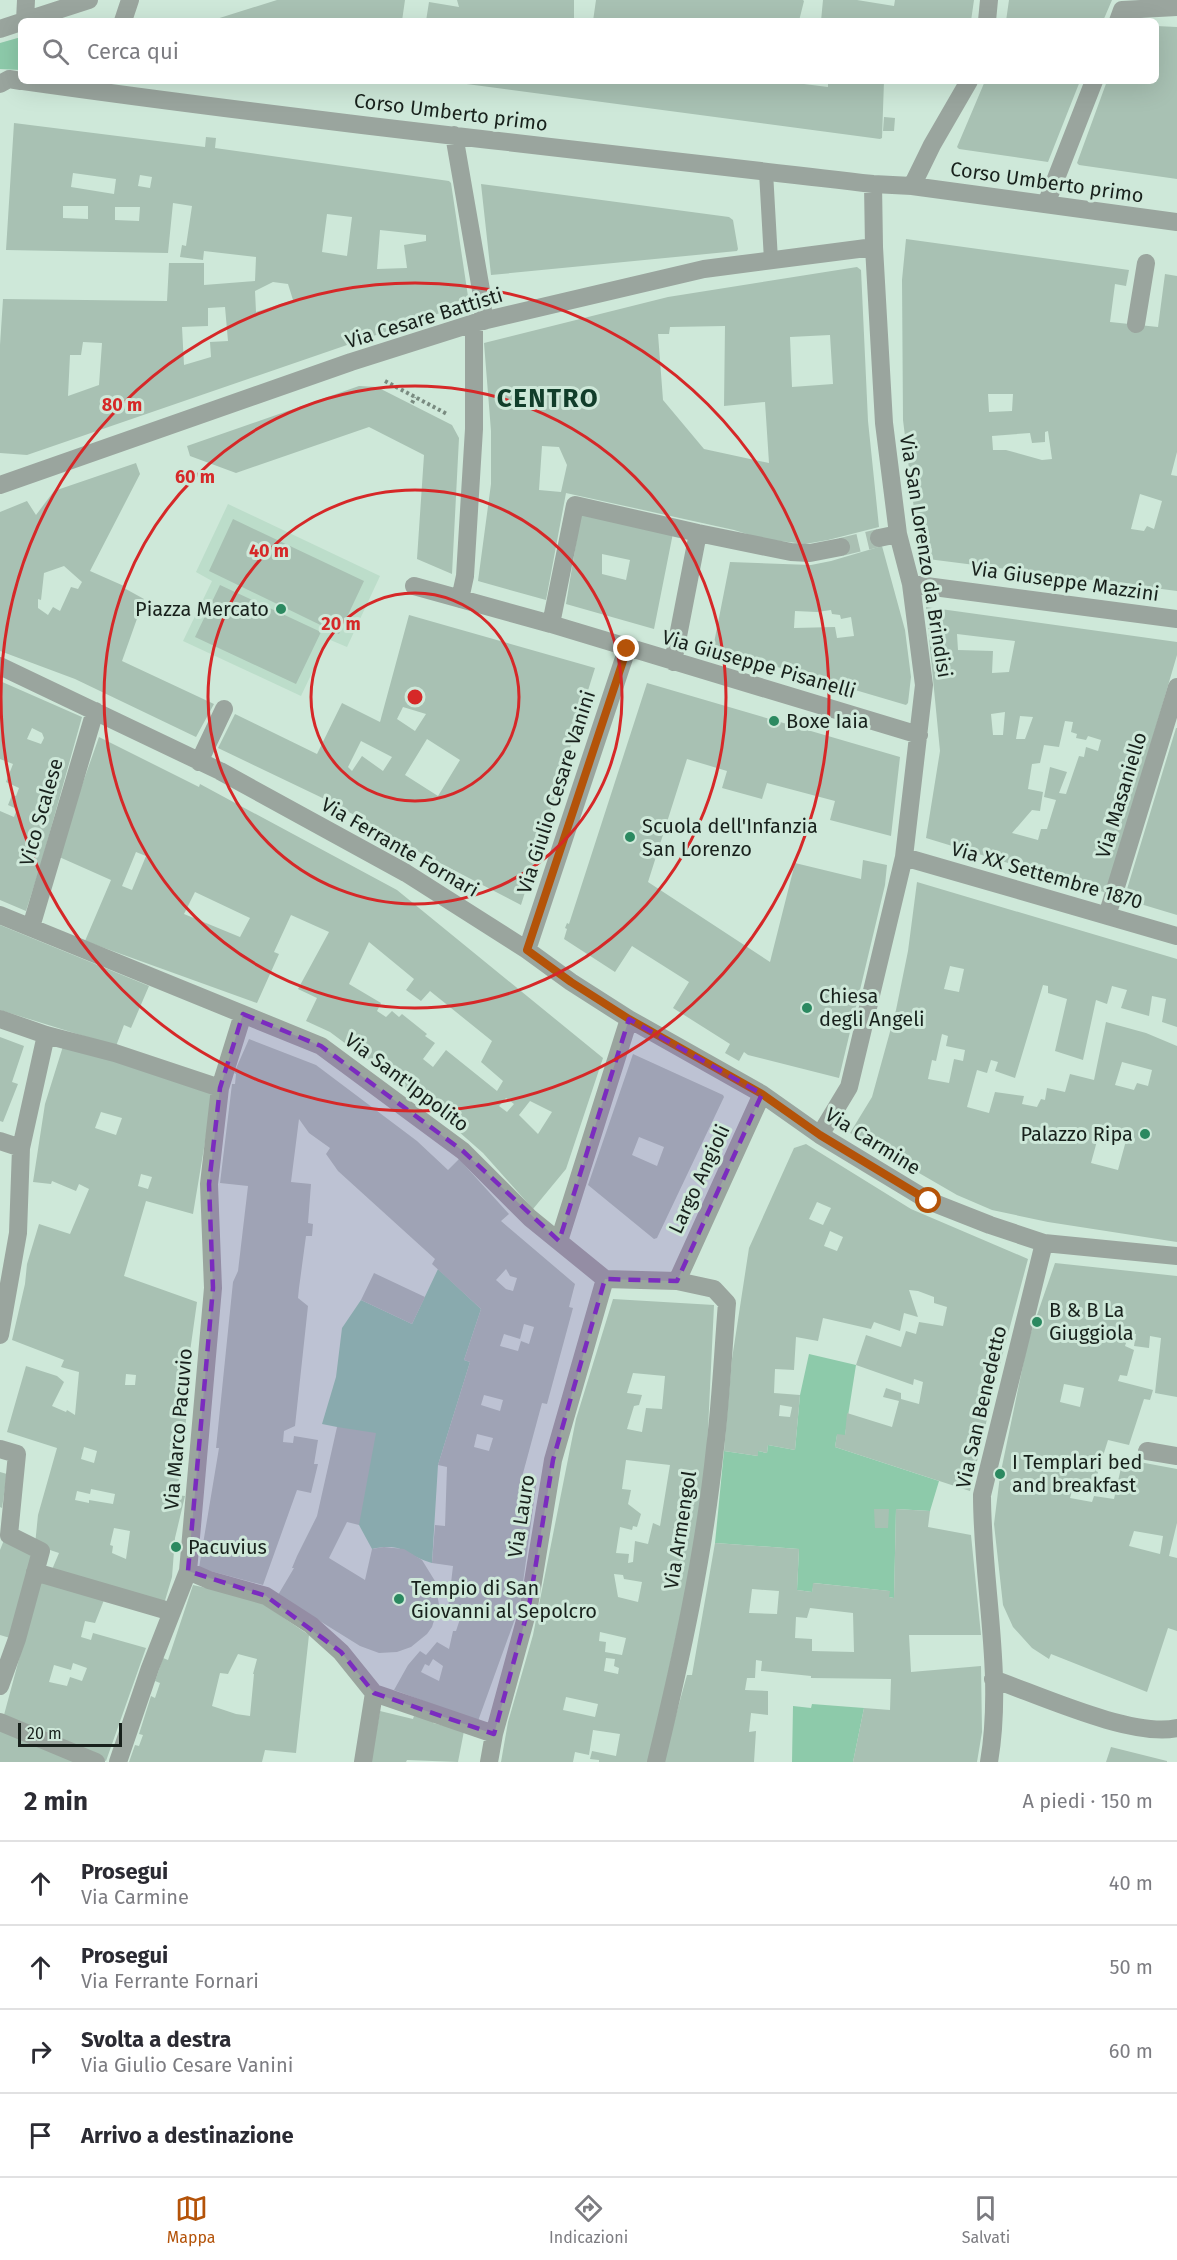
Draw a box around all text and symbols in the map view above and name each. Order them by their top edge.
search box [18,18,1159,84]
icon: search [39,35,72,68]
text: Cerca qui [87,38,179,65]
street label: Corso Umberto primo [353,88,549,136]
street label: Corso Umberto primo [949,157,1145,207]
street label: Via Cesare Battisti [342,283,506,353]
district label: CENTRO [497,383,599,414]
text: 80 m [102,394,142,416]
street label: Via San Lorenzo da Brindisi [895,433,957,679]
text: 60 m [175,466,215,488]
text: 40 m [249,540,289,562]
street label: Via Giuseppe Mazzini [969,556,1161,606]
place label: Piazza Mercato [135,597,269,621]
marker: Piazza Mercato [274,602,288,616]
text: 20 m [321,613,361,635]
street label: Via Giuseppe Pisanelli [659,625,859,703]
route end [613,635,639,661]
centre of rings [405,687,425,707]
street label: Via Giulio Cesare Vanini [512,687,600,897]
place label: Boxe Iaia [786,709,869,733]
marker: Boxe Iaia [767,714,781,728]
street label: Via Masaniello [1090,729,1152,861]
street label: Vico Scalese [14,755,68,869]
street label: Via Ferrante Fornari [317,792,483,902]
place label: Scuola dell'Infanzia San Lorenzo [642,814,818,861]
marker: Scuola dell'Infanzia San Lorenzo [623,830,637,844]
street label: Via XX Settembre 1870 [948,836,1146,914]
place label: Chiesa degli Angeli [819,984,925,1031]
marker: Chiesa degli Angeli [800,1001,814,1015]
street label: Via Sant'Ippolito [340,1028,474,1136]
street label: Via Carmine [821,1102,925,1180]
street label: Largo Angioli [663,1121,735,1237]
place label: Palazzo Ripa [1021,1122,1133,1146]
marker: Palazzo Ripa [1138,1127,1152,1141]
route start [915,1187,941,1213]
place label: B & B La Giuggiola [1049,1298,1134,1345]
marker: B & B La Giuggiola [1030,1315,1044,1329]
street label: Via San Benedetto [951,1323,1011,1491]
street label: Via Marco Pacuvio [159,1347,197,1511]
place label: I Templari bed and breakfast [1012,1450,1142,1497]
marker: I Templari bed and breakfast [993,1467,1007,1481]
street label: Via Armengol [659,1469,701,1591]
street label: Via Lauro [503,1473,539,1559]
place label: Pacuvius [188,1535,267,1559]
marker: Pacuvius [169,1540,183,1554]
place label: Tempio di San Giovanni al Sepolcro [411,1576,597,1623]
marker: Tempio di San Giovanni al Sepolcro [392,1592,406,1606]
scale bar [18,1720,122,1748]
text: 20 m [27,1724,62,1743]
text: 2 min [24,1786,88,1817]
text: A piedi · 150 m [1023,1789,1153,1813]
text: Prosegui [81,1858,168,1885]
icon: ahead [24,1867,57,1900]
text: 40 m [1109,1871,1153,1895]
text: Via Carmine [81,1885,189,1909]
text: Prosegui [81,1942,168,1969]
icon: ahead [24,1951,57,1984]
text: 50 m [1109,1955,1153,1979]
text: Via Ferrante Fornari [81,1969,259,1993]
text: Svolta a destra [81,2026,231,2053]
icon: right [24,2035,57,2068]
text: 60 m [1109,2039,1153,2063]
text: Via Giulio Cesare Vanini [81,2053,293,2077]
icon: arrive [24,2119,57,2152]
text: Arrivo a destinazione [81,2122,294,2149]
tab: Mappa [167,2192,216,2247]
tab: Indicazioni [549,2192,628,2247]
tab: Salvati [962,2192,1010,2247]

